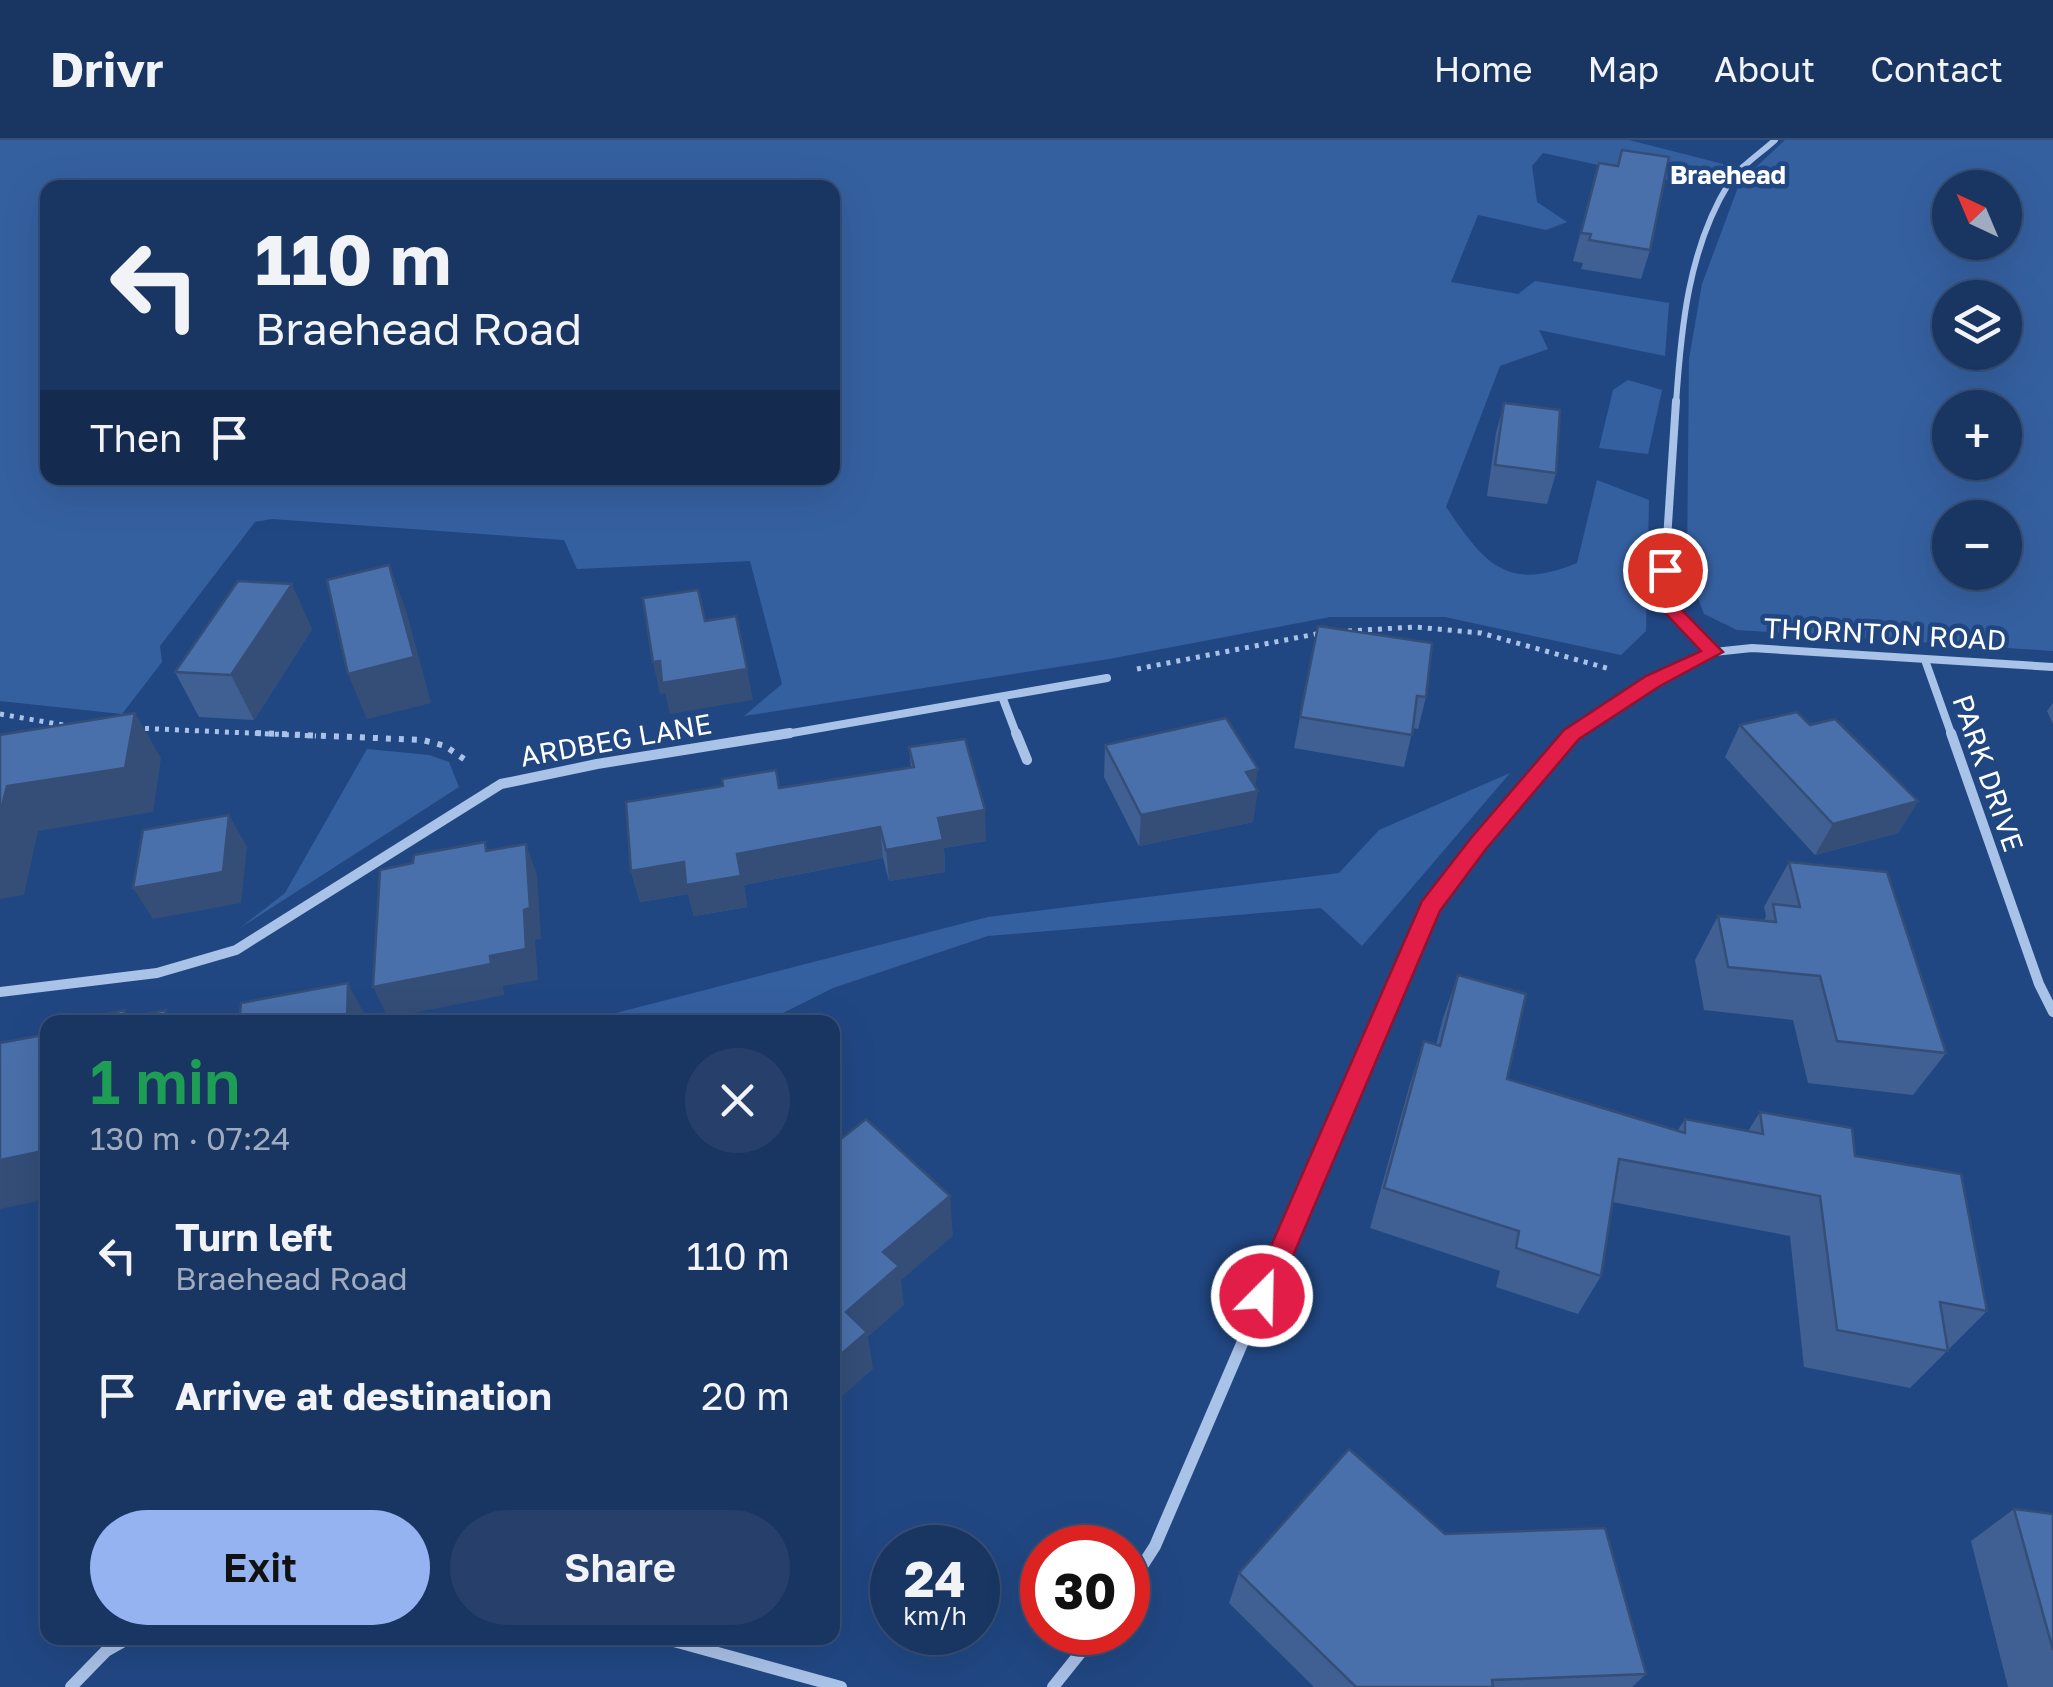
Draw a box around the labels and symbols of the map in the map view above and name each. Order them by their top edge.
district label: Braehead [1670,159,1786,190]
north arrow [1932,170,2022,260]
pin [1623,528,1708,613]
street label: THORNTON ROAD [1763,611,2007,656]
street label: PARK DRIVE [1946,690,2031,856]
street label: ARDBEG LANE [518,706,714,773]
position arrow [1210,1244,1314,1348]
speed limit sign: 30 [1020,1525,1150,1655]

